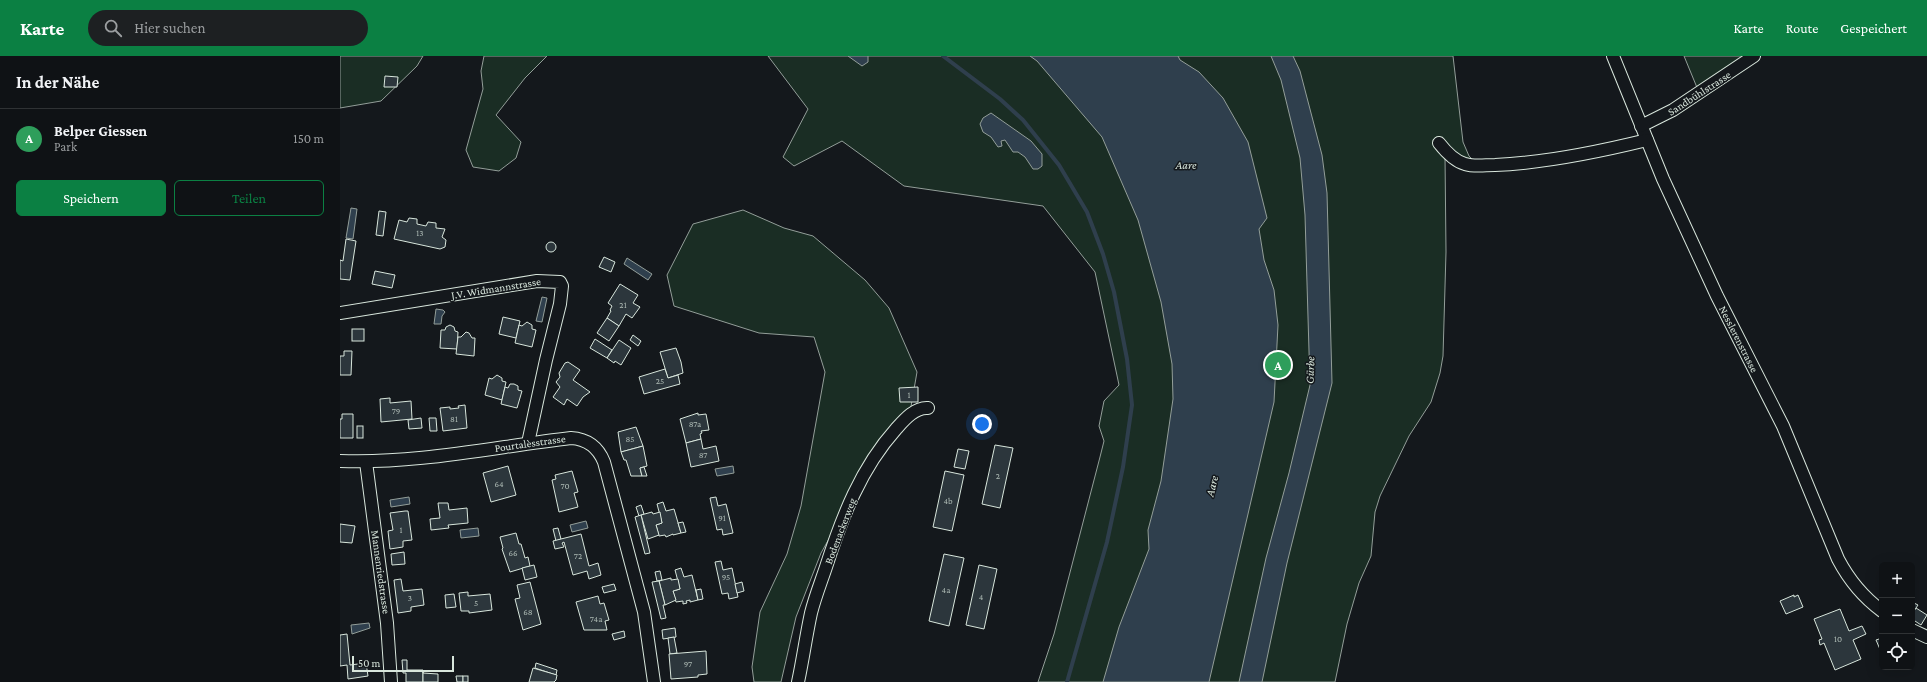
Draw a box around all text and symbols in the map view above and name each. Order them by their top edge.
search box [88,10,368,46]
icon: search [102,17,124,39]
text: Karte [20,18,64,39]
text: Hier suchen [134,20,206,36]
text: Karte [1734,20,1764,36]
text: Route [1786,20,1818,36]
text: Gespeichert [1840,20,1907,36]
street label: Sandbühlstrasse [1665,68,1733,118]
text: In der Nähe [16,73,99,92]
text: Belper Giessen [54,123,147,139]
text: A [25,131,33,146]
text: 150 m [293,131,324,146]
text: Park [54,139,77,154]
water label: Aare [1175,158,1197,172]
button: Speichern [16,180,166,216]
button: Teilen [174,180,324,216]
house number: 13 [416,228,424,238]
street label: J.V. Widmannstrasse [449,275,542,302]
house number: 21 [619,300,627,310]
street label: Nesslerenstrasse [1717,304,1761,374]
pin: A [1265,350,1291,380]
water label: Gürbe [1303,356,1317,384]
house number: 25 [656,376,664,386]
house number: 1 [908,390,911,400]
house number: 79 [392,406,401,416]
house number: 81 [450,414,458,424]
your location [972,414,992,434]
house number: 87a [689,419,701,429]
street label: Pourtalèsstrasse [494,432,566,454]
house number: 85 [626,434,634,444]
house number: 87 [699,450,707,460]
house number: 2 [996,471,1000,481]
water label: Aare [1202,474,1221,499]
house number: 64 [494,479,504,489]
house number: 70 [560,481,570,491]
street label: Bodenackerweg [822,496,859,566]
house number: 4b [943,496,953,506]
house number: 91 [718,513,726,523]
house number: 1 [400,525,403,535]
street label: Mannenriedstrasse [369,529,393,615]
house number: 66 [508,548,518,558]
house number: 72 [574,551,582,561]
map controls [1879,562,1915,670]
button: + [1879,562,1915,598]
house number: 95 [722,572,730,582]
house number: 4a [942,585,950,595]
house number: 4 [979,592,984,602]
house number: 3 [408,593,412,603]
house number: 5 [474,598,478,608]
button: − [1879,598,1915,634]
house number: 68 [523,607,533,617]
house number: 74a [590,614,602,624]
house number: 10 [1834,634,1842,644]
button: locate [1879,634,1915,670]
scale bar [352,654,454,673]
text: 50 m [358,657,380,669]
house number: 97 [684,659,692,669]

